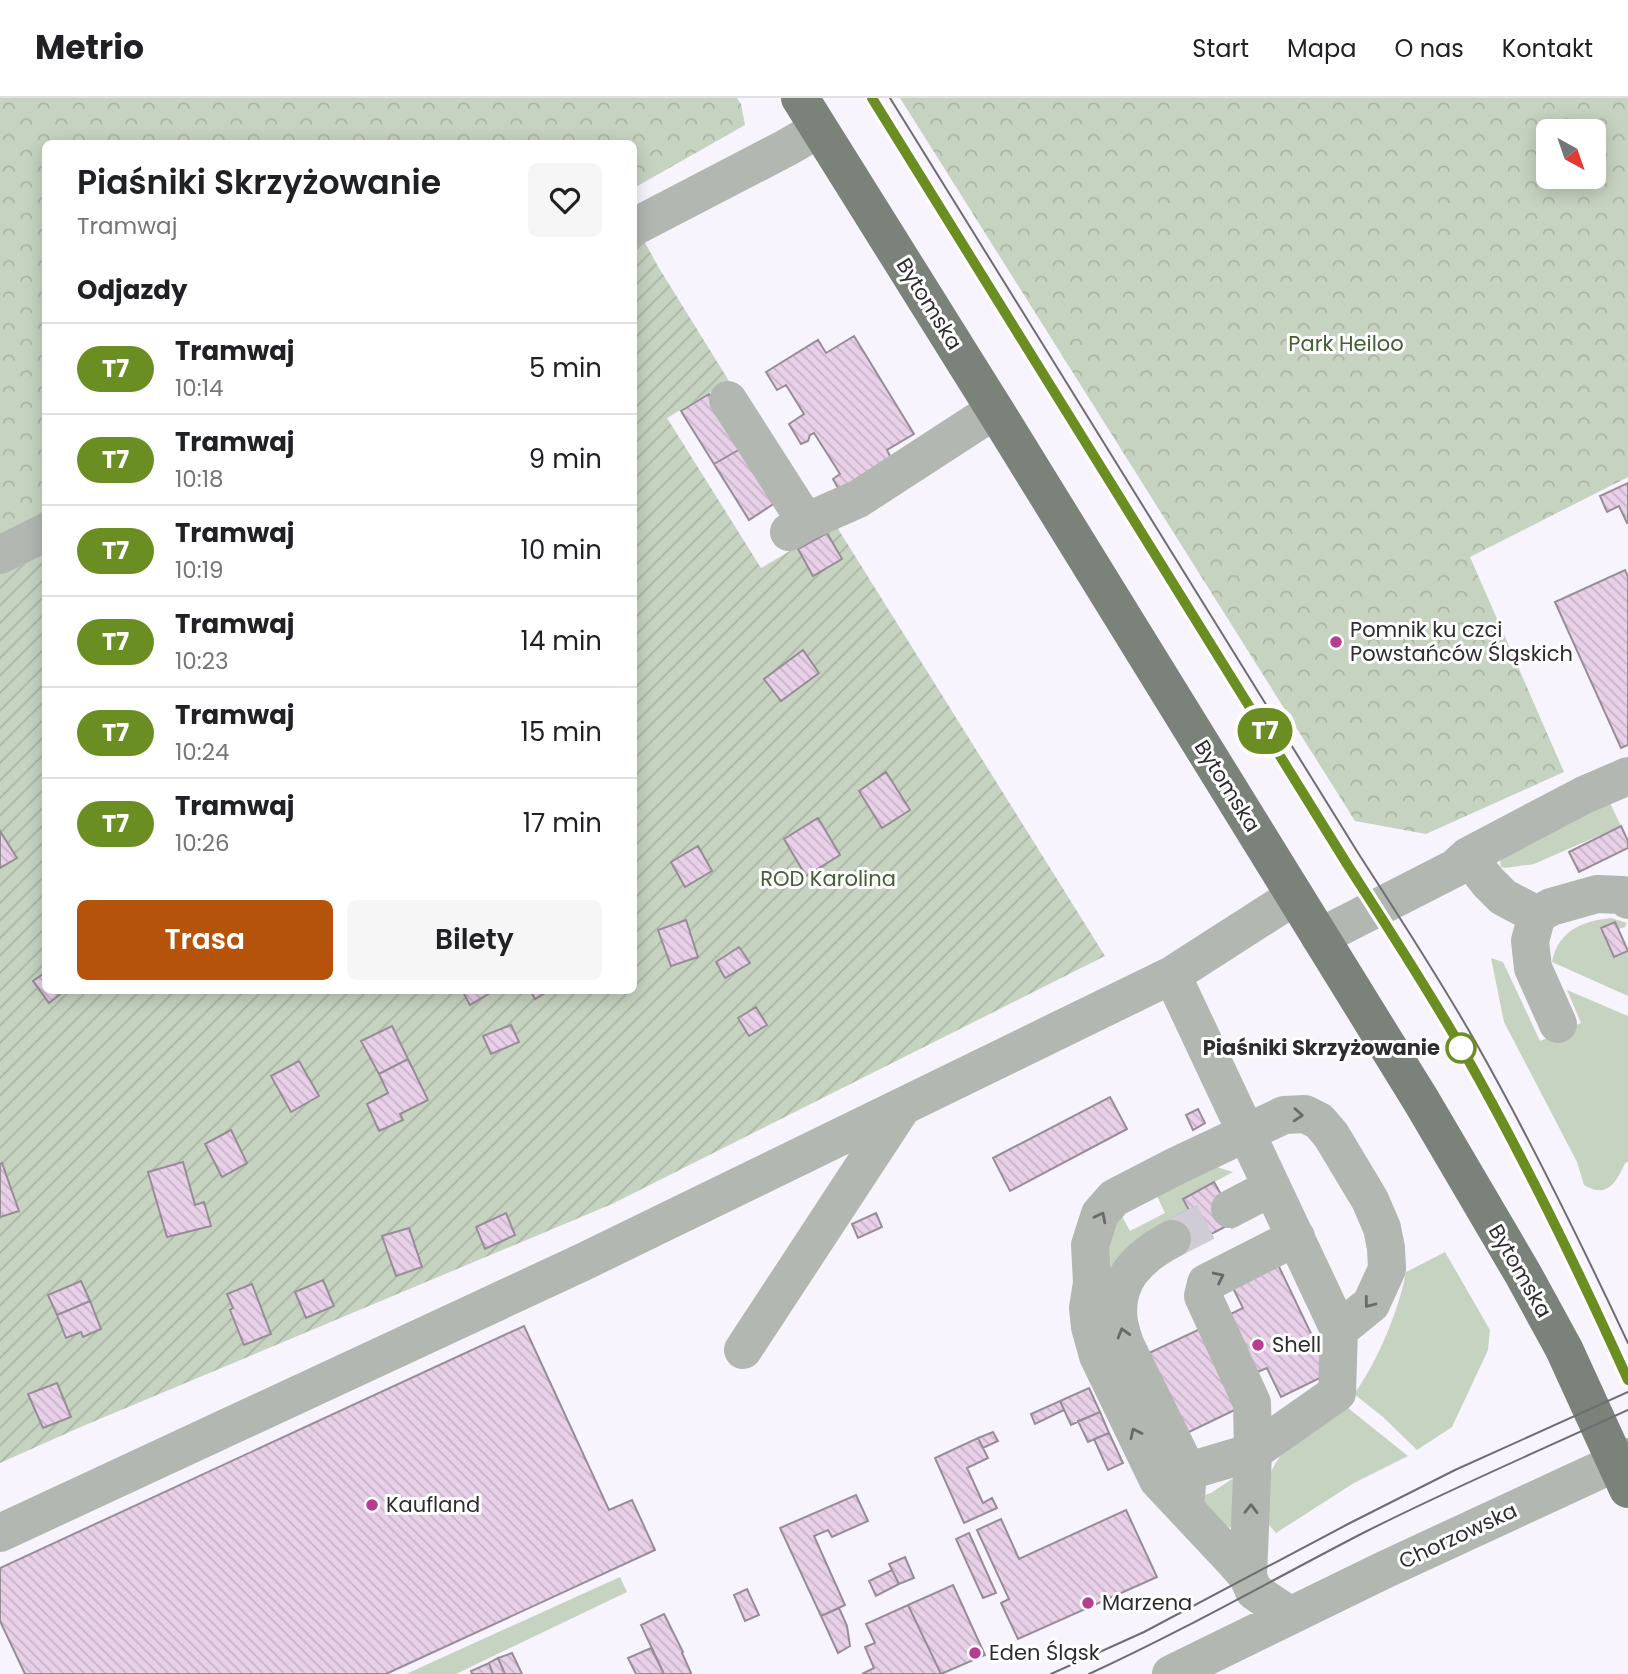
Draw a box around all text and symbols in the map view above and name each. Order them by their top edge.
text: Metrio [35,24,144,71]
text: Start [1192,32,1249,65]
text: Mapa [1287,32,1356,65]
text: O nas [1394,32,1464,65]
text: Kontakt [1502,32,1593,65]
north arrow [1536,119,1606,189]
map controls [1536,119,1606,189]
text: Piaśniki Skrzyżowanie [77,159,441,206]
button: heart [528,163,602,237]
text: Tramwaj [77,210,177,242]
street label: Bytomska [890,252,969,355]
text: Odjazdy [77,272,187,308]
park label: Park Heiloo [1288,329,1404,358]
text: Tramwaj [175,333,295,369]
text: 5 min [529,350,602,386]
text: T7 [102,352,129,385]
text: 10:14 [175,372,224,404]
text: Tramwaj [175,424,295,460]
text: 9 min [529,441,602,477]
text: T7 [102,443,129,476]
text: 10:18 [175,463,224,495]
text: Tramwaj [175,515,295,551]
text: 10 min [521,532,602,568]
text: T7 [102,534,129,567]
text: 10:19 [175,554,224,586]
text: Tramwaj [175,606,295,642]
place label: Pomnik ku czci Powstańców Śląskich [1350,615,1573,668]
text: 14 min [521,623,602,659]
text: T7 [102,625,129,658]
marker: Pomnik ku czci Powstańców Śląskich [1328,634,1344,650]
text: 10:23 [175,645,228,677]
text: Tramwaj [175,697,295,733]
line badge: T7 [1234,708,1296,754]
text: 15 min [521,714,602,750]
text: T7 [1251,714,1279,747]
text: T7 [102,716,129,749]
street label: Bytomska [1188,734,1267,837]
text: 10:24 [175,736,229,768]
text: Tramwaj [175,788,295,824]
text: 17 min [523,805,602,841]
text: T7 [102,807,129,840]
text: 10:26 [175,827,230,859]
park label: ROD Karolina [760,864,896,893]
button: Trasa [77,900,333,980]
button: Bilety [347,900,602,980]
place label: Piaśniki Skrzyżowanie [1203,1033,1440,1062]
marker: Piaśniki Skrzyżowanie [1446,1033,1476,1063]
one-way arrow [1293,1107,1304,1122]
one-way arrow [1093,1212,1106,1225]
street label: Bytomska [1482,1219,1559,1323]
one-way arrow [1212,1271,1224,1285]
one-way arrow [1365,1295,1377,1307]
one-way arrow [1116,1328,1131,1340]
place label: Shell [1272,1330,1321,1359]
marker: Shell [1250,1337,1266,1353]
one-way arrow [1129,1428,1143,1440]
place label: Kaufland [386,1490,480,1519]
street label: Chorzowska [1394,1496,1522,1576]
marker: Kaufland [364,1497,380,1513]
one-way arrow [1244,1503,1259,1514]
place label: Marzena [1102,1588,1192,1617]
marker: Marzena [1080,1595,1096,1611]
place label: Eden Śląsk [989,1638,1100,1667]
marker: Eden Śląsk [967,1645,983,1661]

